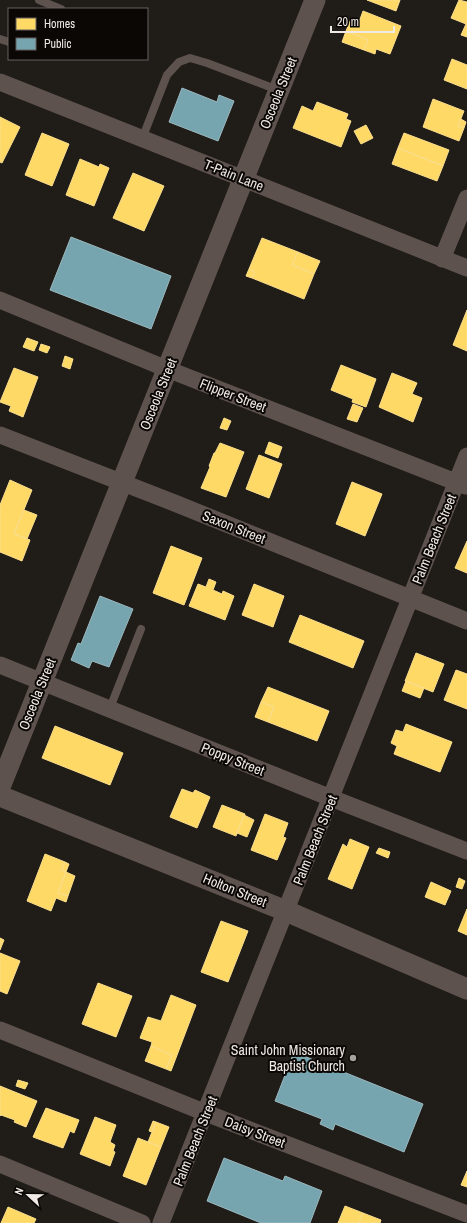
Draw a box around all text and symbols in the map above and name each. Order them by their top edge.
legend [8,8,148,60]
scale bar [331,8,394,34]
text: 20 m [337,14,359,30]
text: Homes [44,16,75,32]
text: Public [44,36,71,52]
street label: Osceola Street [255,54,301,132]
street label: T-Pain Lane [202,155,266,195]
street label: Osceola Street [135,355,181,433]
street label: Flipper Street [197,374,269,416]
street label: Palm Beach Street [408,491,460,587]
street label: Saxon Street [200,506,268,548]
street label: Osceola Street [14,655,60,733]
street label: Poppy Street [199,738,267,780]
street label: Palm Beach Street [289,792,341,888]
street label: Holton Street [201,869,269,911]
place label: Saint John Missionary Baptist Church [231,1041,345,1075]
marker: Saint John Missionary Baptist Church [348,1053,358,1063]
street label: Palm Beach Street [169,1093,221,1189]
street label: Daisy Street [222,1112,288,1152]
north arrow [8,1175,48,1215]
text: N [11,1186,26,1197]

